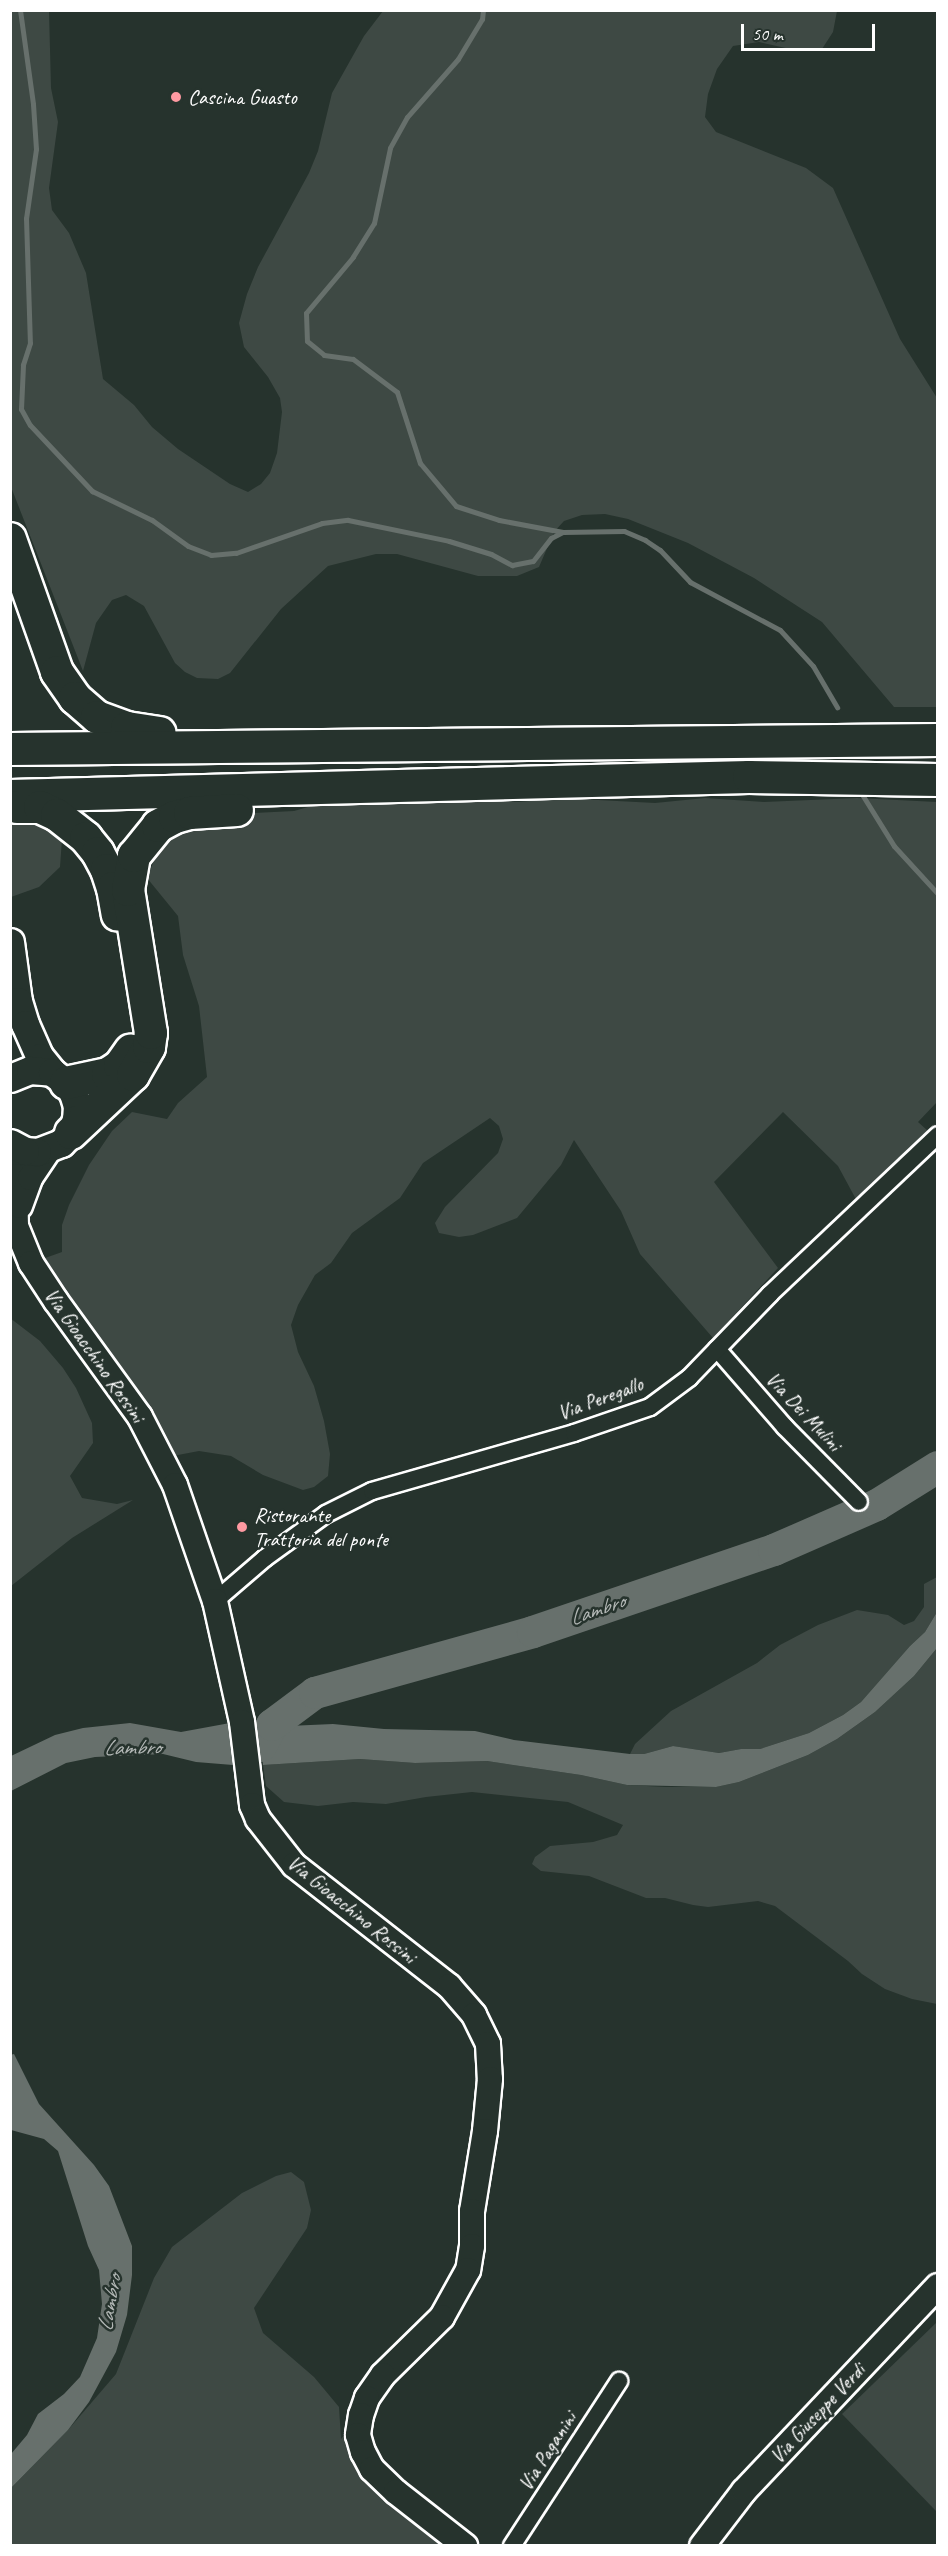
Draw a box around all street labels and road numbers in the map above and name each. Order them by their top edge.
street label: Via Gioacchino Rossini [39,1283,151,1427]
street label: Via Dei Mulini [761,1366,847,1456]
street label: Via Peregallo [554,1371,646,1425]
street label: Via Gioacchino Rossini [283,1849,421,1969]
street label: Via Giuseppe Verdi [764,2358,870,2468]
street label: Via Paganini [512,2407,582,2495]

